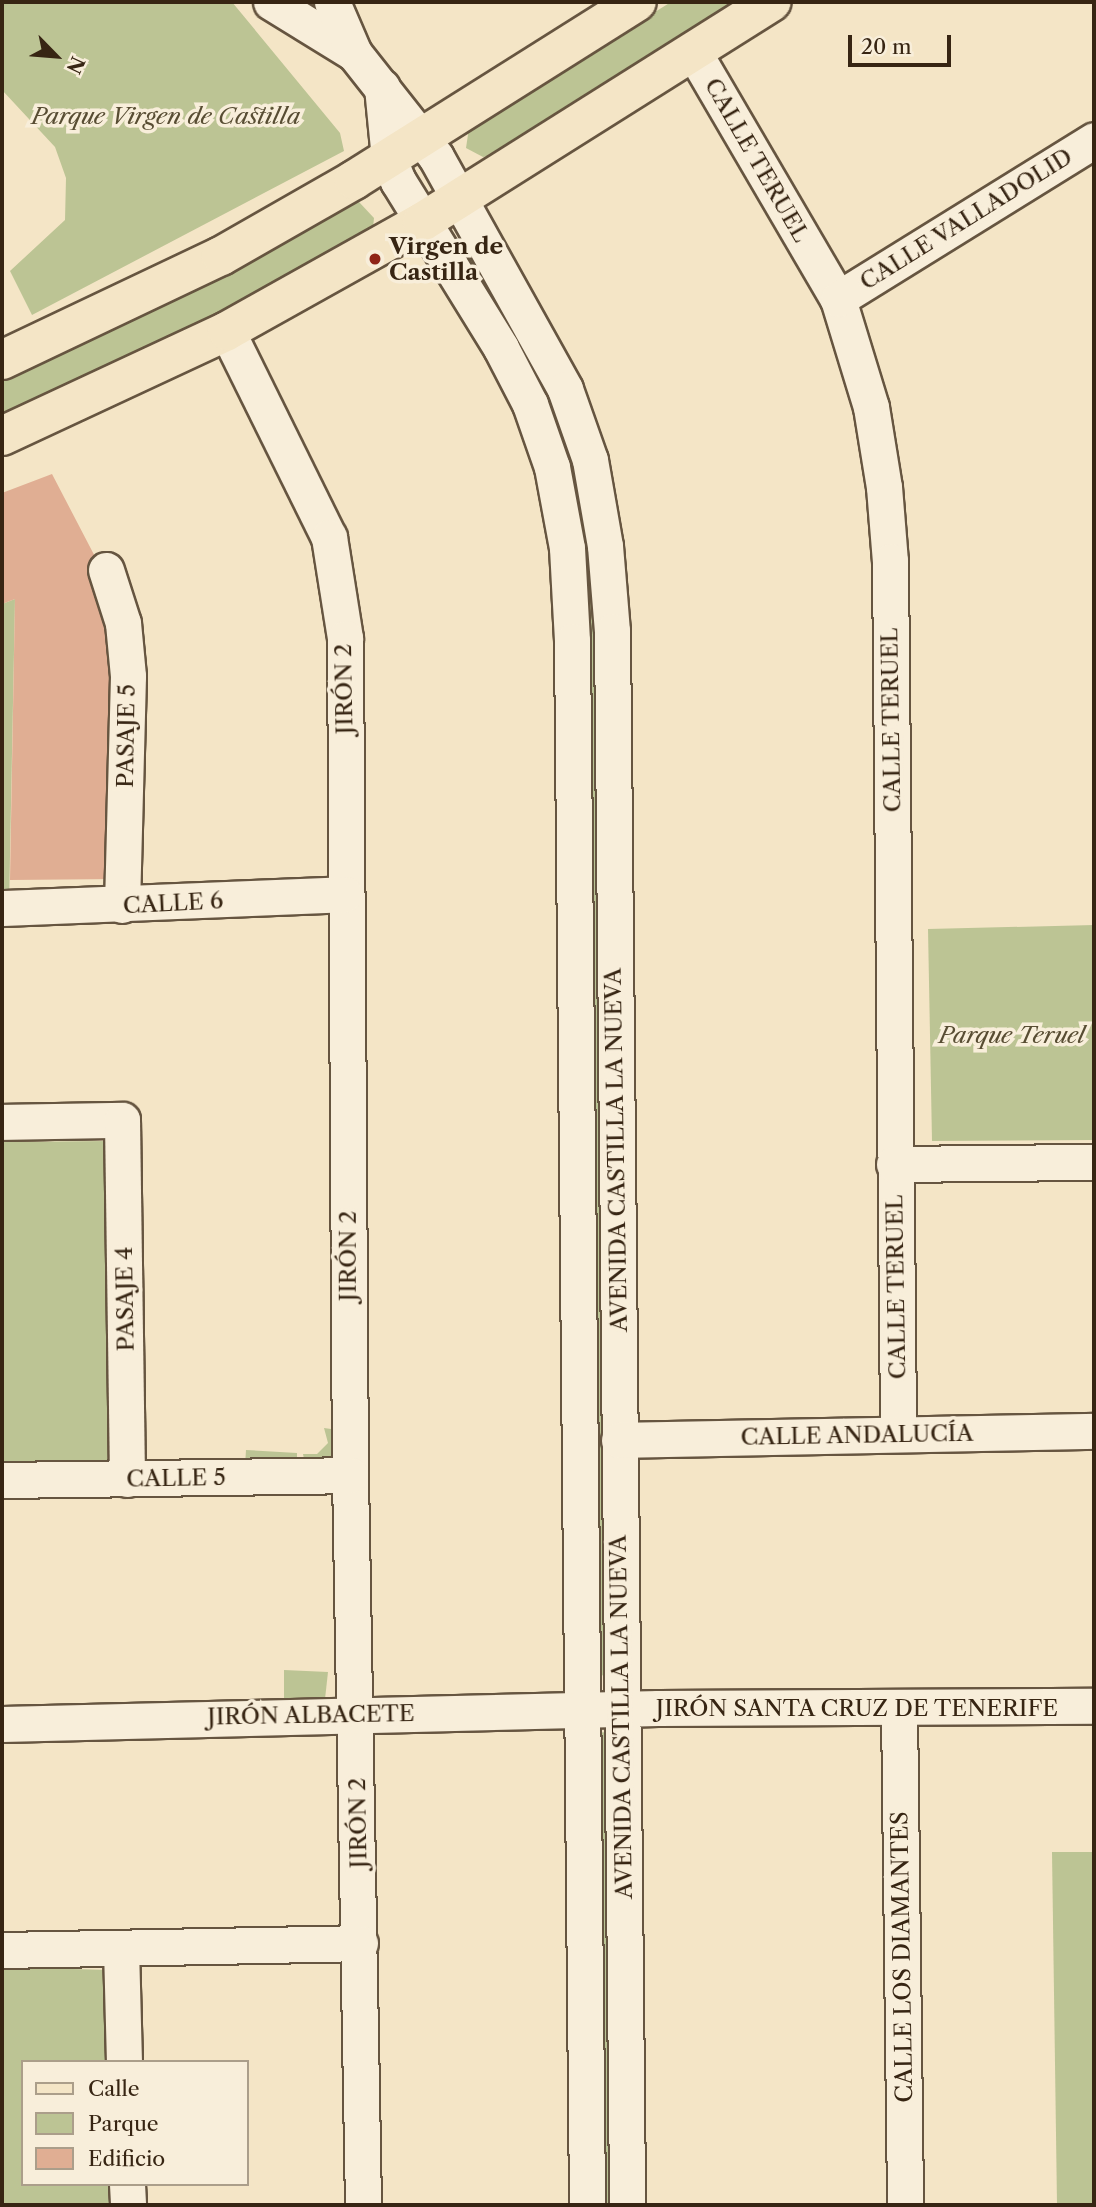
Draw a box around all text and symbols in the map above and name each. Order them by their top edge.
north arrow [21,21,91,91]
scale bar [851,21,954,65]
text: 20 m [861,34,912,59]
text: N [62,53,89,77]
street label: CALLE TERUEL [699,73,815,247]
park label: Parque Virgen de Castilla [31,102,301,130]
street label: CALLE VALLADOLID [854,142,1078,296]
place label: Virgen de Castilla [389,232,503,286]
marker: Virgen de Castilla [367,251,383,267]
street label: CALLE TERUEL [876,627,906,813]
street label: JIRÓN 2 [329,643,359,735]
street label: PASAJE 5 [111,684,141,788]
street label: CALLE 6 [122,887,224,919]
street label: AVENIDA CASTILLA LA NUEVA [599,966,633,1334]
park label: Parque Teruel [939,1021,1085,1049]
street label: CALLE TERUEL [881,1194,911,1380]
street label: JIRÓN 2 [334,1211,362,1301]
street label: PASAJE 4 [110,1246,140,1352]
street label: CALLE ANDALUCÍA [740,1419,974,1451]
street label: CALLE 5 [126,1463,226,1493]
street label: AVENIDA CASTILLA LA NUEVA [604,1533,638,1901]
street label: JIRÓN SANTA CRUZ DE TENERIFE [655,1694,1059,1722]
street label: JIRÓN ALBACETE [207,1699,415,1731]
street label: JIRÓN 2 [343,1777,373,1869]
street label: CALLE LOS DIAMANTES [886,1811,918,2103]
legend [21,2060,248,2186]
text: Calle [88,2076,140,2101]
text: Parque [88,2111,159,2136]
text: Edificio [88,2146,165,2171]

